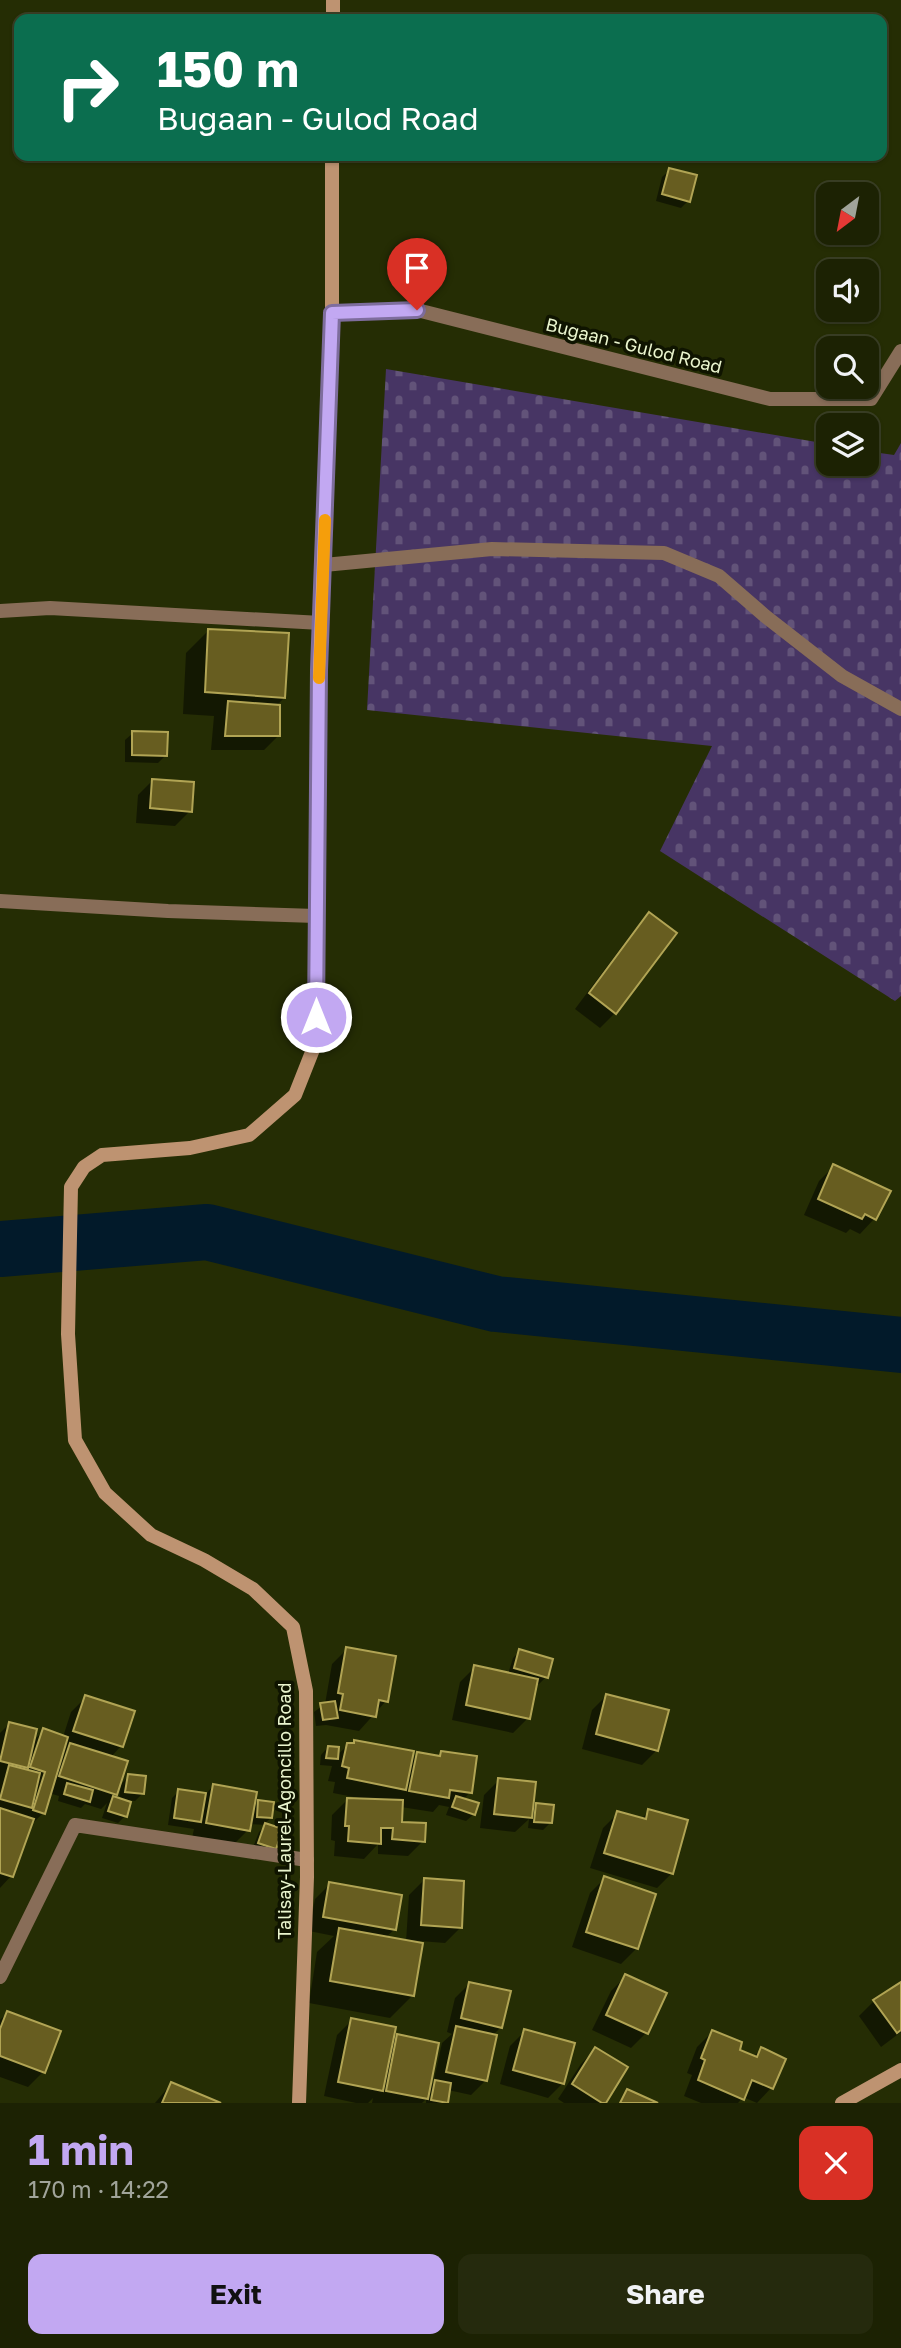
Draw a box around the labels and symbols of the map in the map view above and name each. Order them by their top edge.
north arrow [816,182,878,245]
pin [387,238,447,310]
street label: Bugaan - Gulod Road [544,312,724,378]
position arrow [279,980,353,1054]
street label: Talisay-Laurel-Agoncillo Road [273,1682,295,1940]

